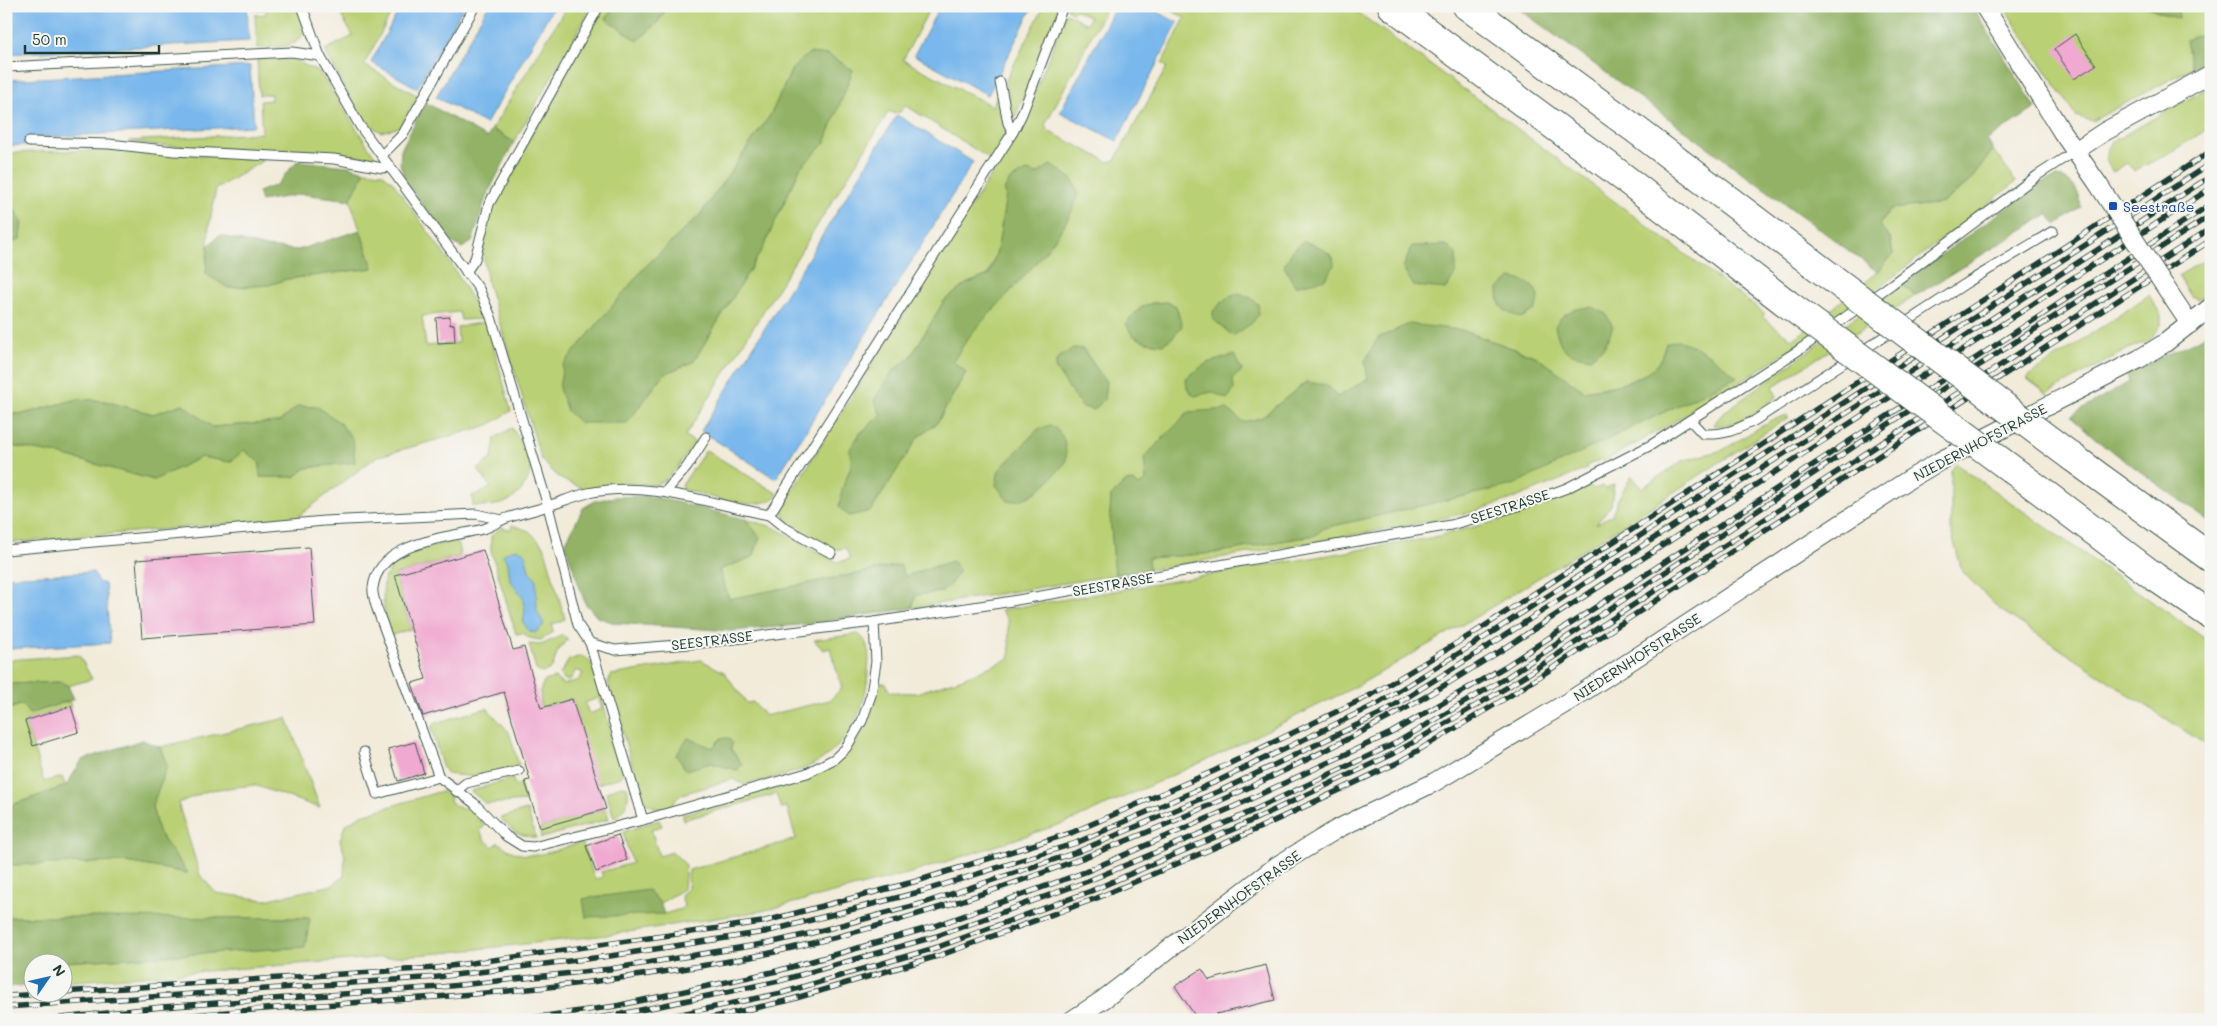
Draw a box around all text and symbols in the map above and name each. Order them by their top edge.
scale bar [25,22,159,54]
text: 50 m [32,29,67,49]
place label: Seestraße [2123,197,2194,216]
marker: Seestraße [2107,200,2119,212]
street label: NIEDERNHOFSTRASSE [1910,399,2050,485]
street label: SEESTRASSE [1468,484,1552,528]
street label: SEESTRASSE [1071,568,1155,600]
street label: NIEDERNHOFSTRASSE [1570,609,1704,705]
street label: SEESTRASSE [670,626,754,654]
street label: NIEDERNHOFSTRASSE [1173,846,1305,948]
north arrow [22,954,72,1004]
text: N [48,961,70,980]

